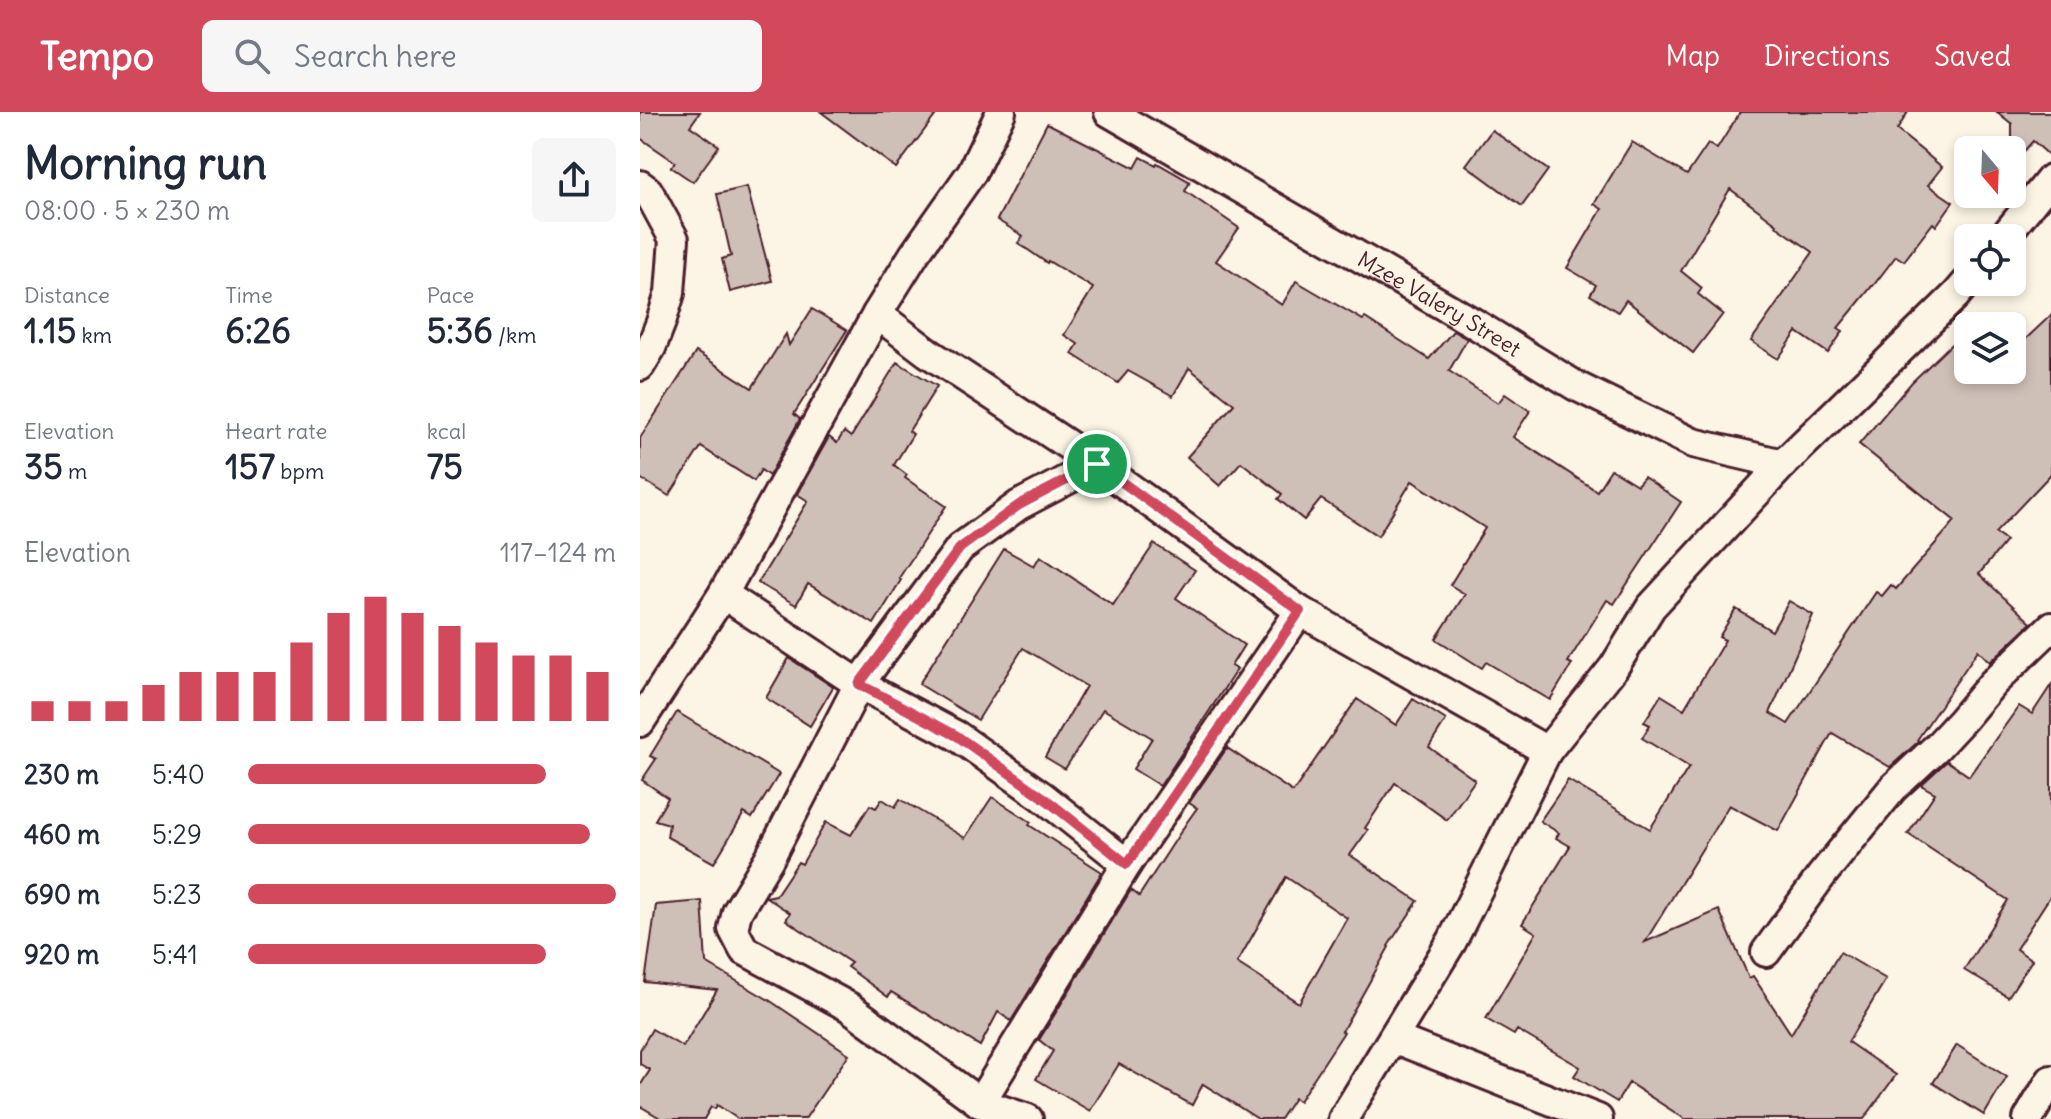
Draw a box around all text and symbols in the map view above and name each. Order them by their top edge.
search box [202,20,762,92]
text: Tempo [40,33,154,80]
icon: search [230,34,274,78]
text: Search here [294,37,457,75]
text: Map [1665,38,1720,74]
text: Directions [1764,38,1890,74]
text: Saved [1934,38,2011,74]
text: Morning run [24,136,267,191]
north arrow [1954,136,2026,208]
map controls [1954,136,2026,384]
button: share [532,138,616,222]
text: 08:00 · 5 × 230 m [24,194,230,227]
button: locate [1954,224,2026,296]
street label: Mzee Valery Street [1353,245,1526,363]
text: Distance [24,281,110,309]
text: Time [225,281,273,309]
text: Pace [427,281,474,309]
text: 1.15 [24,309,76,352]
text: 6:26 [225,309,291,352]
text: 5:36 [427,309,493,352]
button: layers [1954,312,2026,384]
text: km [76,321,112,349]
text: /km [493,321,537,349]
text: Elevation [24,417,114,445]
text: Heart rate [225,417,327,445]
text: kcal [427,417,466,445]
pin [1063,430,1131,498]
icon: arrive [1075,442,1119,486]
text: 35 [24,445,63,488]
text: 157 [225,445,275,488]
text: 75 [427,445,463,488]
text: m [63,457,87,485]
text: bpm [275,457,324,485]
text: Elevation [24,536,131,569]
text: 117–124 m [500,536,616,569]
text: 230 m [24,758,99,791]
text: 5:40 [152,758,205,791]
text: 460 m [24,818,100,851]
text: 5:29 [152,818,202,851]
text: 690 m [24,878,100,911]
text: 5:23 [152,878,202,911]
text: 920 m [24,938,99,971]
text: 5:41 [152,938,198,971]

